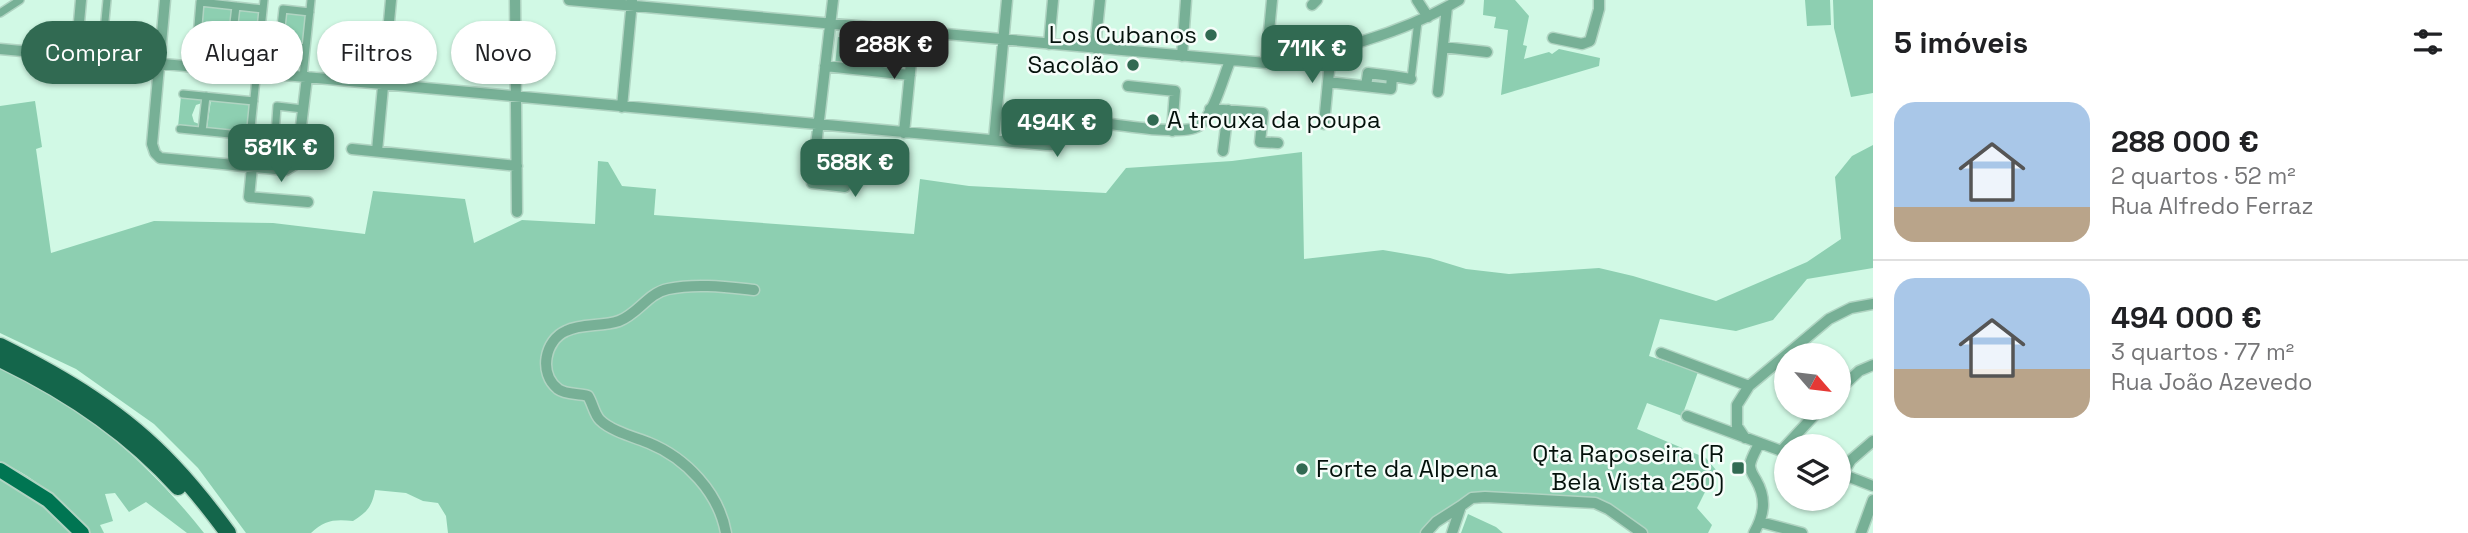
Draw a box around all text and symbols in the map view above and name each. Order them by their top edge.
place label: Los Cubanos [1049,19,1197,50]
chip: Comprar [21,21,167,84]
chip: Alugar [181,21,303,84]
chip: Filtros [317,21,437,84]
chip: Novo [451,21,556,84]
pin: 288K € [837,22,951,81]
text: 5 imóveis [1894,23,2028,62]
icon: filters [2409,23,2447,61]
pin: 711K € [1255,25,1369,85]
marker: Los Cubanos [1203,27,1219,43]
text: 288K € [855,29,933,59]
text: 711K € [1277,33,1347,63]
place label: Sacolão [1027,49,1119,80]
marker: Sacolão [1125,57,1141,73]
pin: 494K € [1000,100,1114,159]
place label: A trouxa da poupa [1167,104,1381,135]
text: 494K € [1017,107,1097,137]
marker: A trouxa da poupa [1145,112,1161,128]
text: 288 000 € [2111,122,2259,161]
pin: 581K € [224,124,338,184]
icon: home [1950,130,2034,214]
text: 581K € [244,132,318,162]
pin: 588K € [798,140,912,199]
text: 588K € [816,147,894,177]
text: 2 quartos · 52 m² [2111,161,2296,191]
text: Rua Alfredo Ferraz [2111,191,2314,221]
text: 494 000 € [2111,298,2262,337]
icon: home [1950,306,2034,390]
text: 3 quartos · 77 m² [2111,337,2294,367]
north arrow [1774,343,1852,420]
map controls [1774,343,1851,511]
text: Rua João Azevedo [2111,367,2312,397]
button: layers [1774,434,1851,511]
place label: Qta Raposeira (R Bela Vista 250) [1532,438,1724,497]
place label: Forte da Alpena [1316,453,1498,484]
marker: Qta Raposeira (R Bela Vista 250) [1730,460,1746,476]
marker: Forte da Alpena [1294,461,1310,477]

